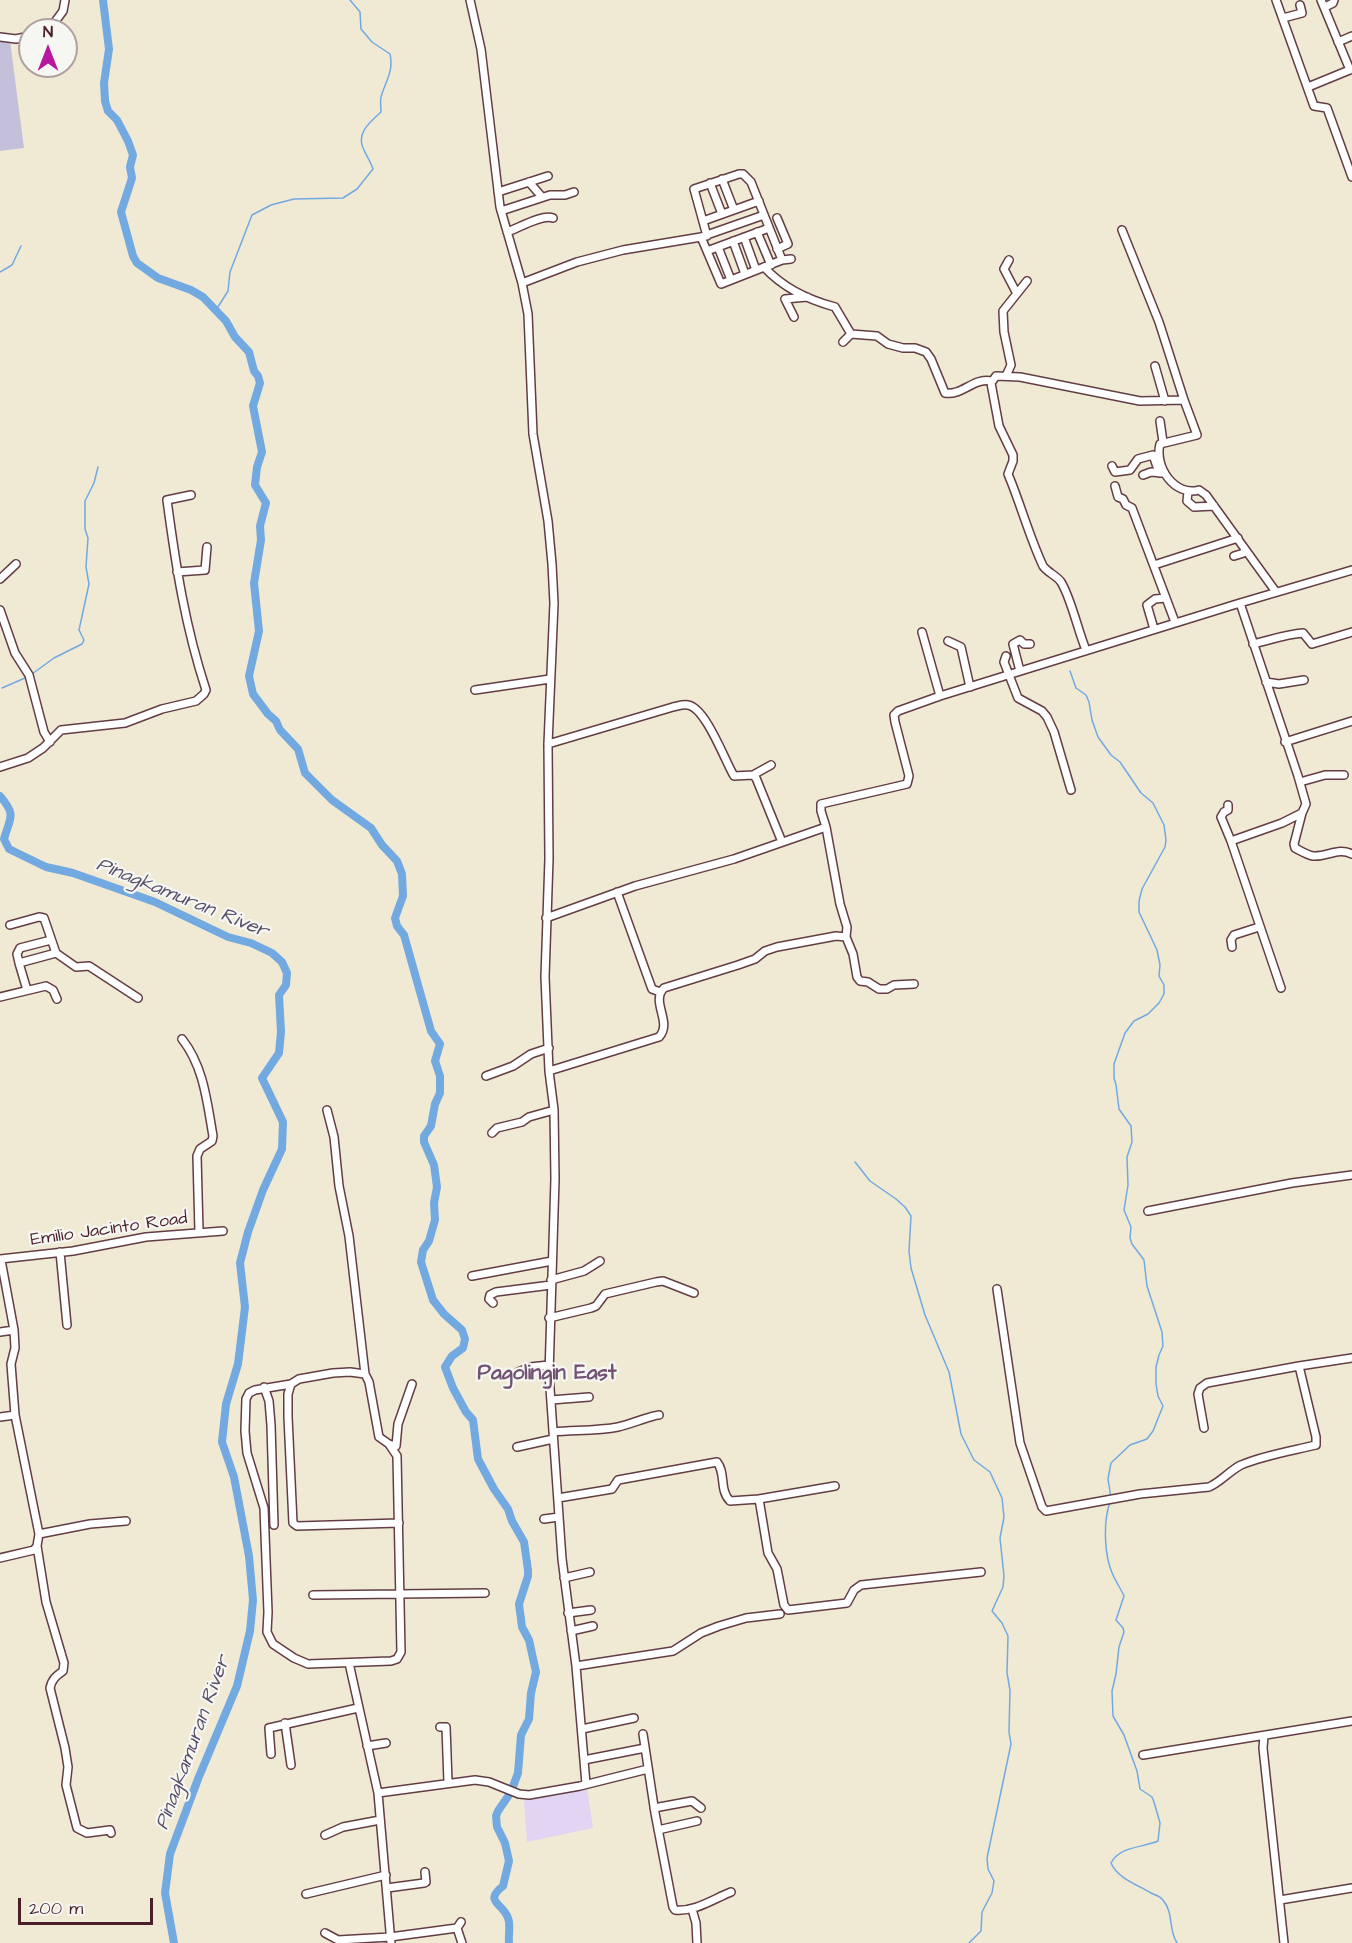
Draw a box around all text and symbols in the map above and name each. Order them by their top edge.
north arrow [18,18,78,78]
text: N [43,21,53,43]
water label: Pinagkamuran River [93,854,271,944]
street label: Emilio Jacinto Road [29,1208,189,1252]
district label: Pagolingin East [478,1362,616,1388]
water label: Pinagkamuran River [151,1653,237,1833]
scale bar [21,1886,156,1924]
text: 200 m [29,1896,83,1921]

